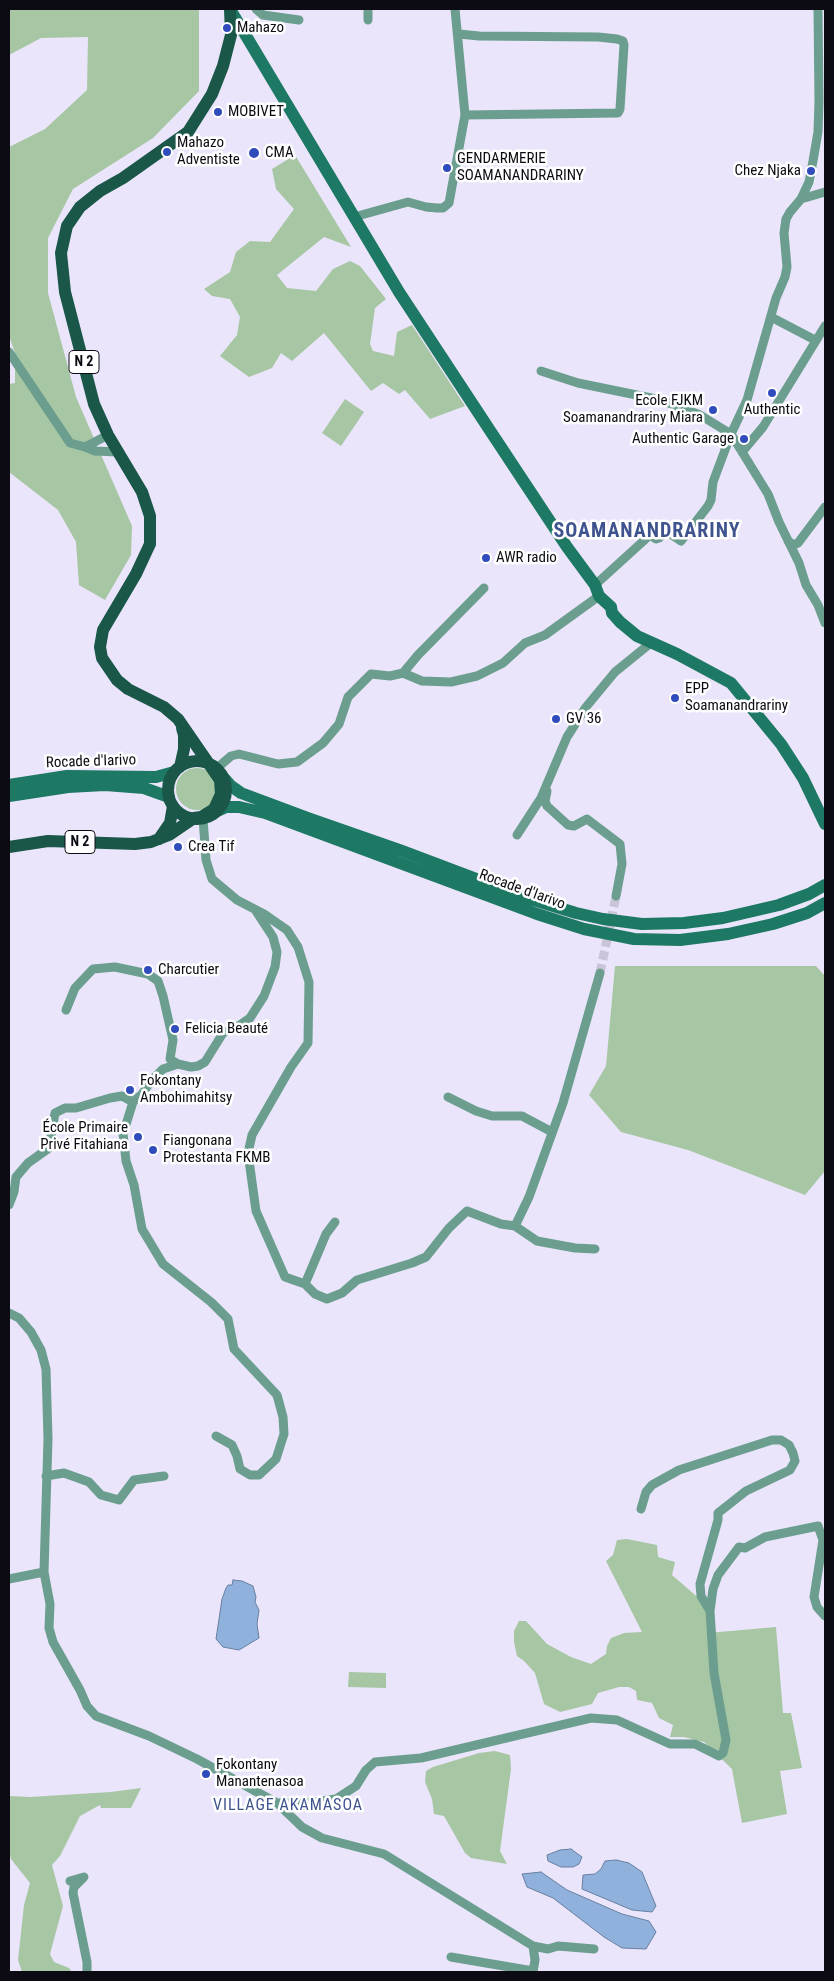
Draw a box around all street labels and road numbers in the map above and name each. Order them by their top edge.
road number: N 2 [69,351,99,374]
street label: Rocade d'Iarivo [46,751,136,773]
road number: N 2 [65,830,95,854]
street label: Rocade d'Iarivo [476,866,568,914]

